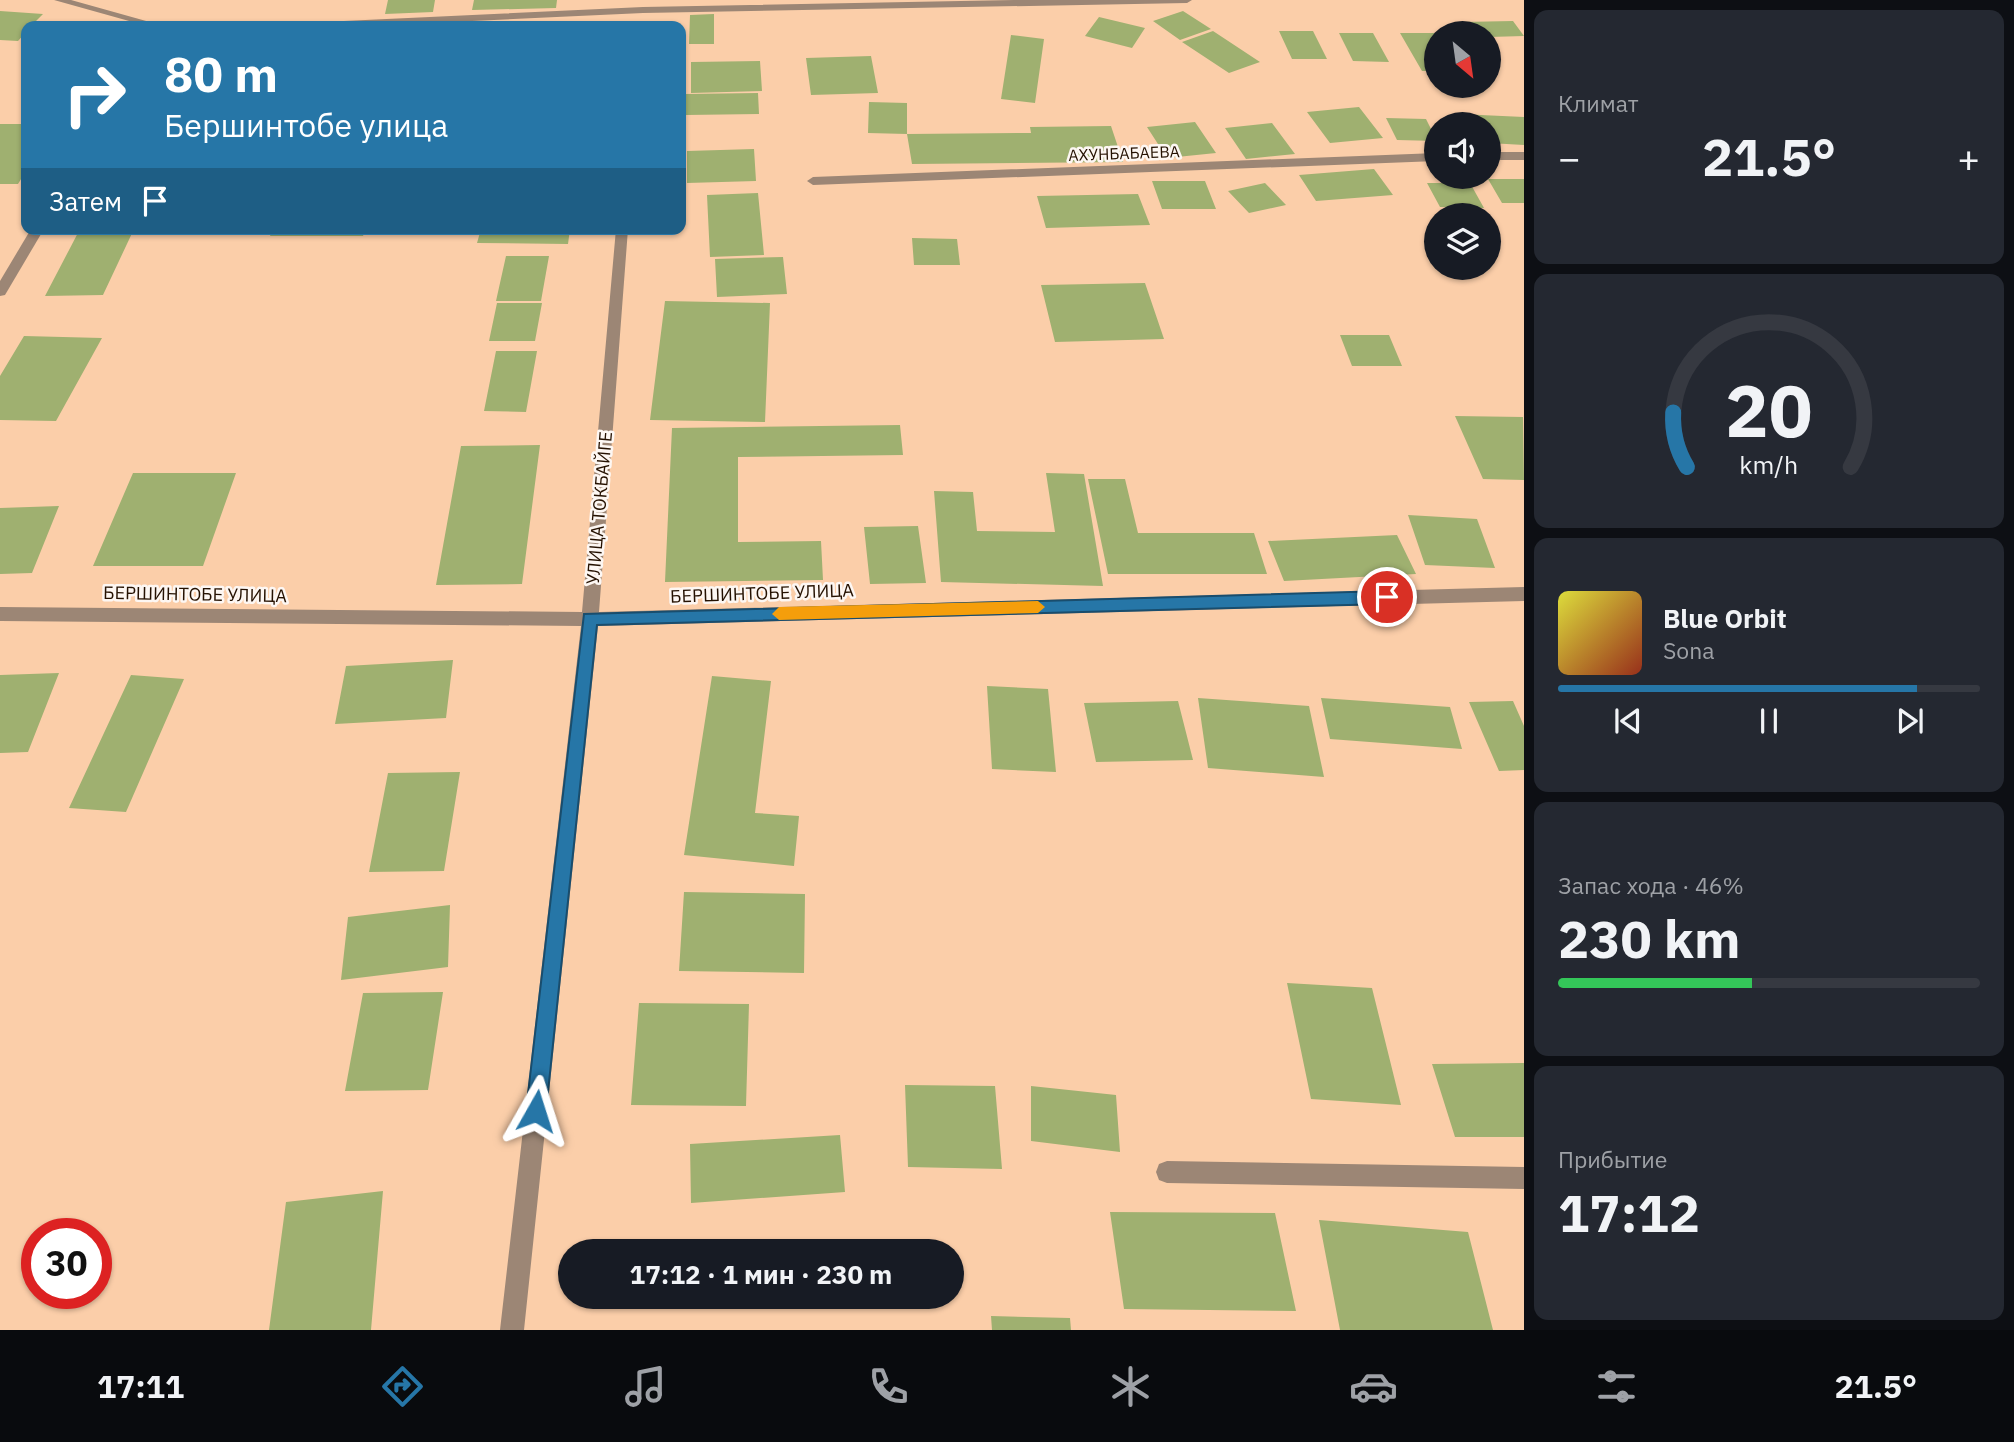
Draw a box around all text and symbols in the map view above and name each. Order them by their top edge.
north arrow [1424,21,1502,98]
map controls [1424,21,1501,280]
text: 80 m [164,42,278,105]
icon: right [49,49,140,140]
text: Климат [1558,88,1639,118]
text: Бершинтобе улица [164,104,448,146]
button: sound [1424,112,1501,189]
text: 21.5° [1702,123,1836,190]
text: − [1558,133,1581,182]
text: + [1957,133,1980,182]
street label: АХУНБАБАЕВА [1068,141,1180,165]
icon: arrive [136,182,174,220]
text: Затем [49,184,122,218]
button: layers [1424,203,1501,280]
text: 20 [1725,362,1813,457]
street label: УЛИЦА ТОКБАЙГЕ [581,431,617,585]
text: km/h [1740,448,1798,481]
pin [1357,567,1417,627]
street label: БЕРШИНТОБЕ УЛИЦА [670,578,855,608]
icon: arrive [1368,578,1406,616]
street label: БЕРШИНТОБЕ УЛИЦА [103,581,288,607]
text: Blue Orbit [1663,601,1787,635]
text: Sona [1663,635,1715,665]
icon: previous [1609,702,1647,740]
icon: pause [1750,702,1788,740]
icon: next [1891,702,1929,740]
text: Запас хода · 46% [1558,870,1744,900]
text: 230 km [1558,905,1740,972]
position arrow [499,1074,573,1148]
text: Прибытие [1558,1144,1667,1174]
text: 17:12 [1558,1179,1700,1246]
speed limit sign: 30 [21,1218,112,1309]
text: 17:12 · 1 мин · 230 m [630,1257,892,1291]
icon: directions [378,1362,427,1411]
icon: music [621,1362,670,1411]
icon: phone [864,1362,913,1411]
icon: climate [1106,1362,1155,1411]
icon: car [1349,1362,1398,1411]
icon: filters [1592,1362,1641,1411]
text: 17:11 [97,1365,184,1407]
text: 21.5° [1835,1365,1917,1407]

